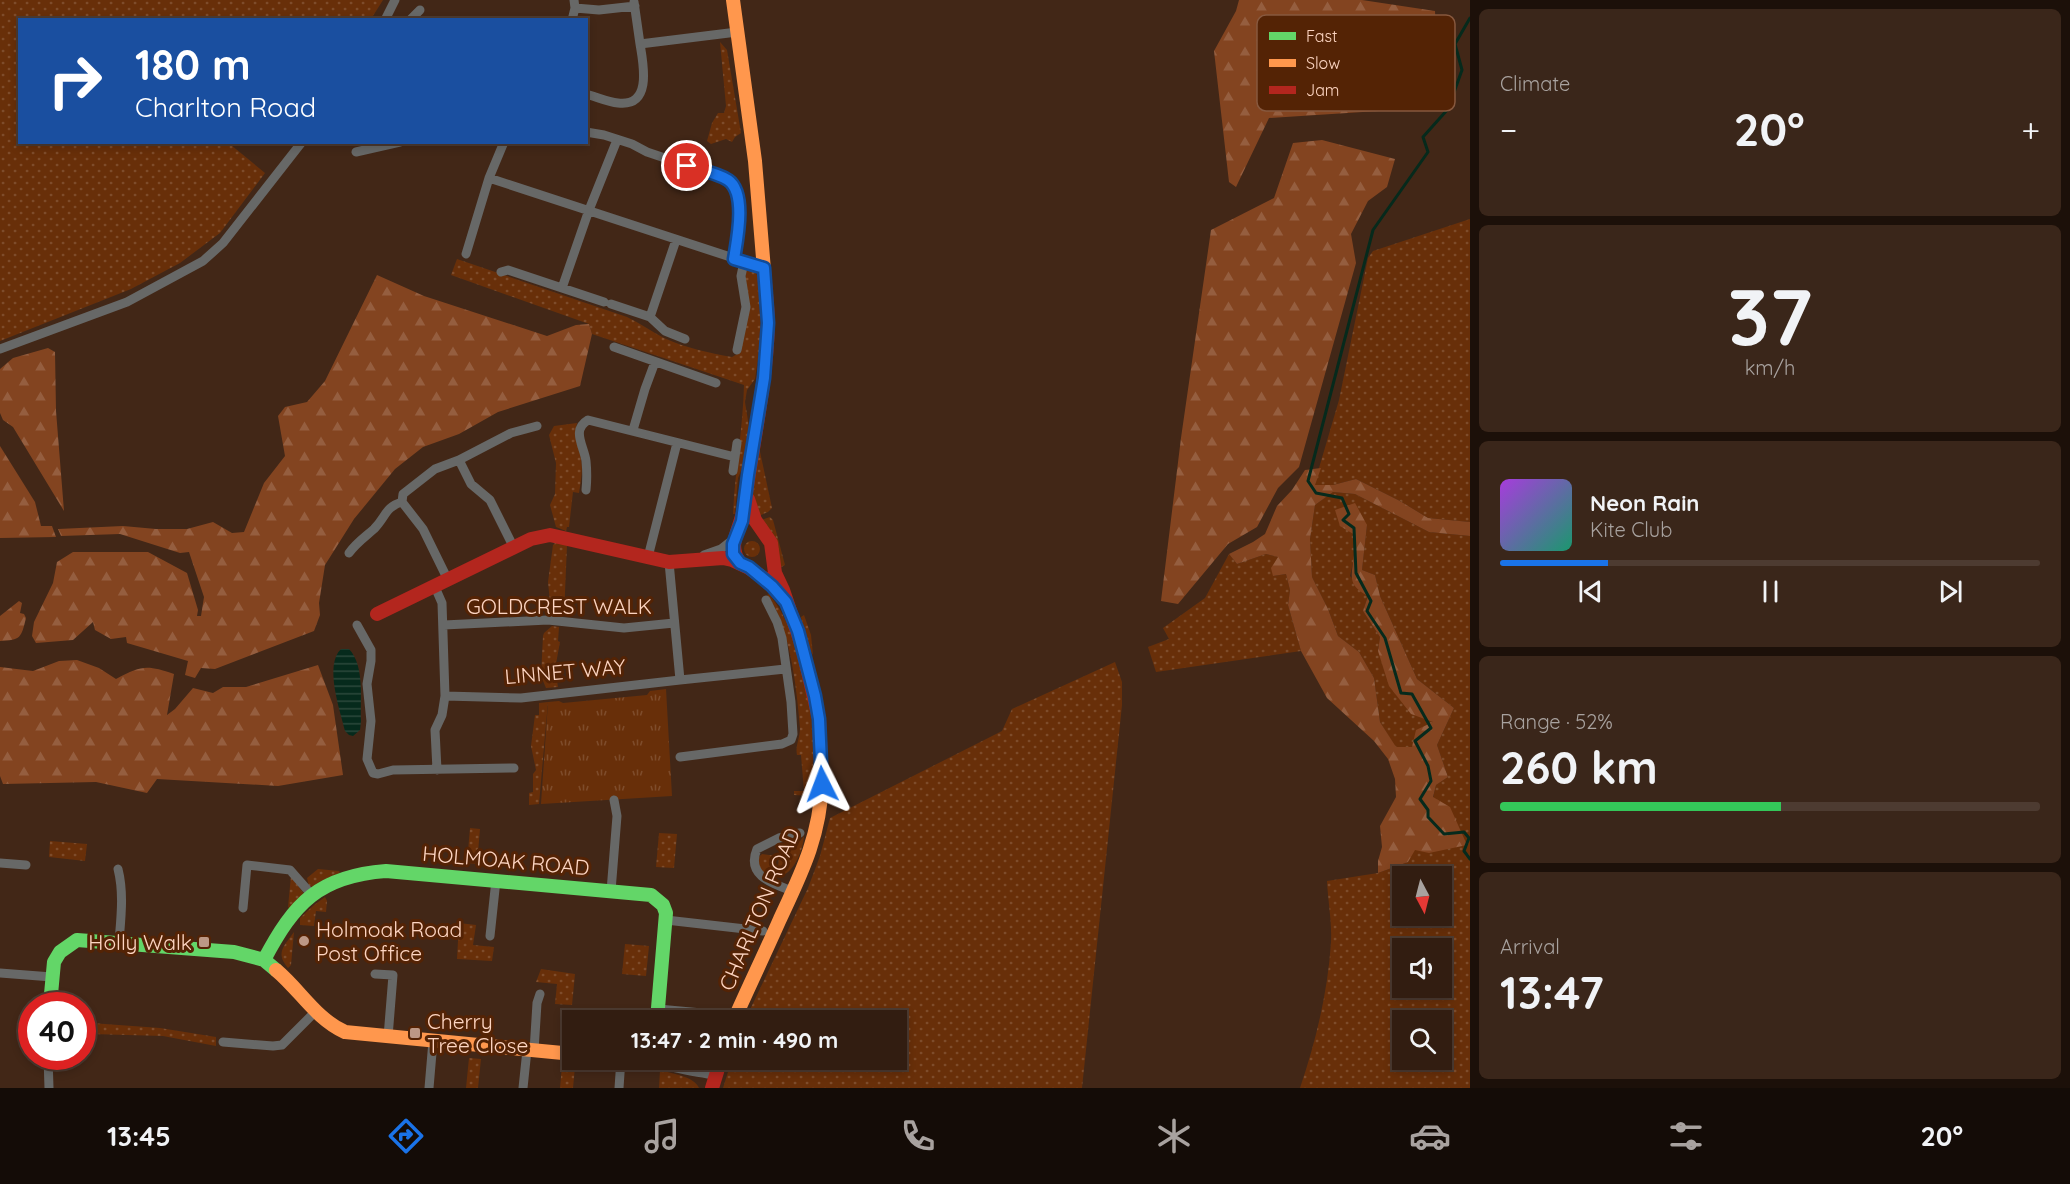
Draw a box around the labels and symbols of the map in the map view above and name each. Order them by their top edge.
legend [1257,15,1455,111]
text: Fast [1306,26,1337,46]
text: Slow [1306,53,1340,73]
text: Jam [1306,80,1339,100]
pin [661,140,712,191]
street label: GOLDCREST WALK [466,593,652,619]
street label: LINNET WAY [503,653,627,689]
position arrow [790,752,854,816]
street label: CHARLTON ROAD [713,824,805,994]
street label: HOLMOAK ROAD [421,840,591,880]
north arrow [1392,866,1452,926]
place label: Holmoak Road Post Office [316,916,462,966]
place label: Holly Walk [88,929,192,955]
marker: Holmoak Road Post Office [297,934,311,948]
marker: Holly Walk [197,935,211,949]
speed limit sign: 40 [18,992,96,1070]
place label: Cherry Tree Close [427,1008,528,1058]
marker: Cherry Tree Close [408,1026,422,1040]

